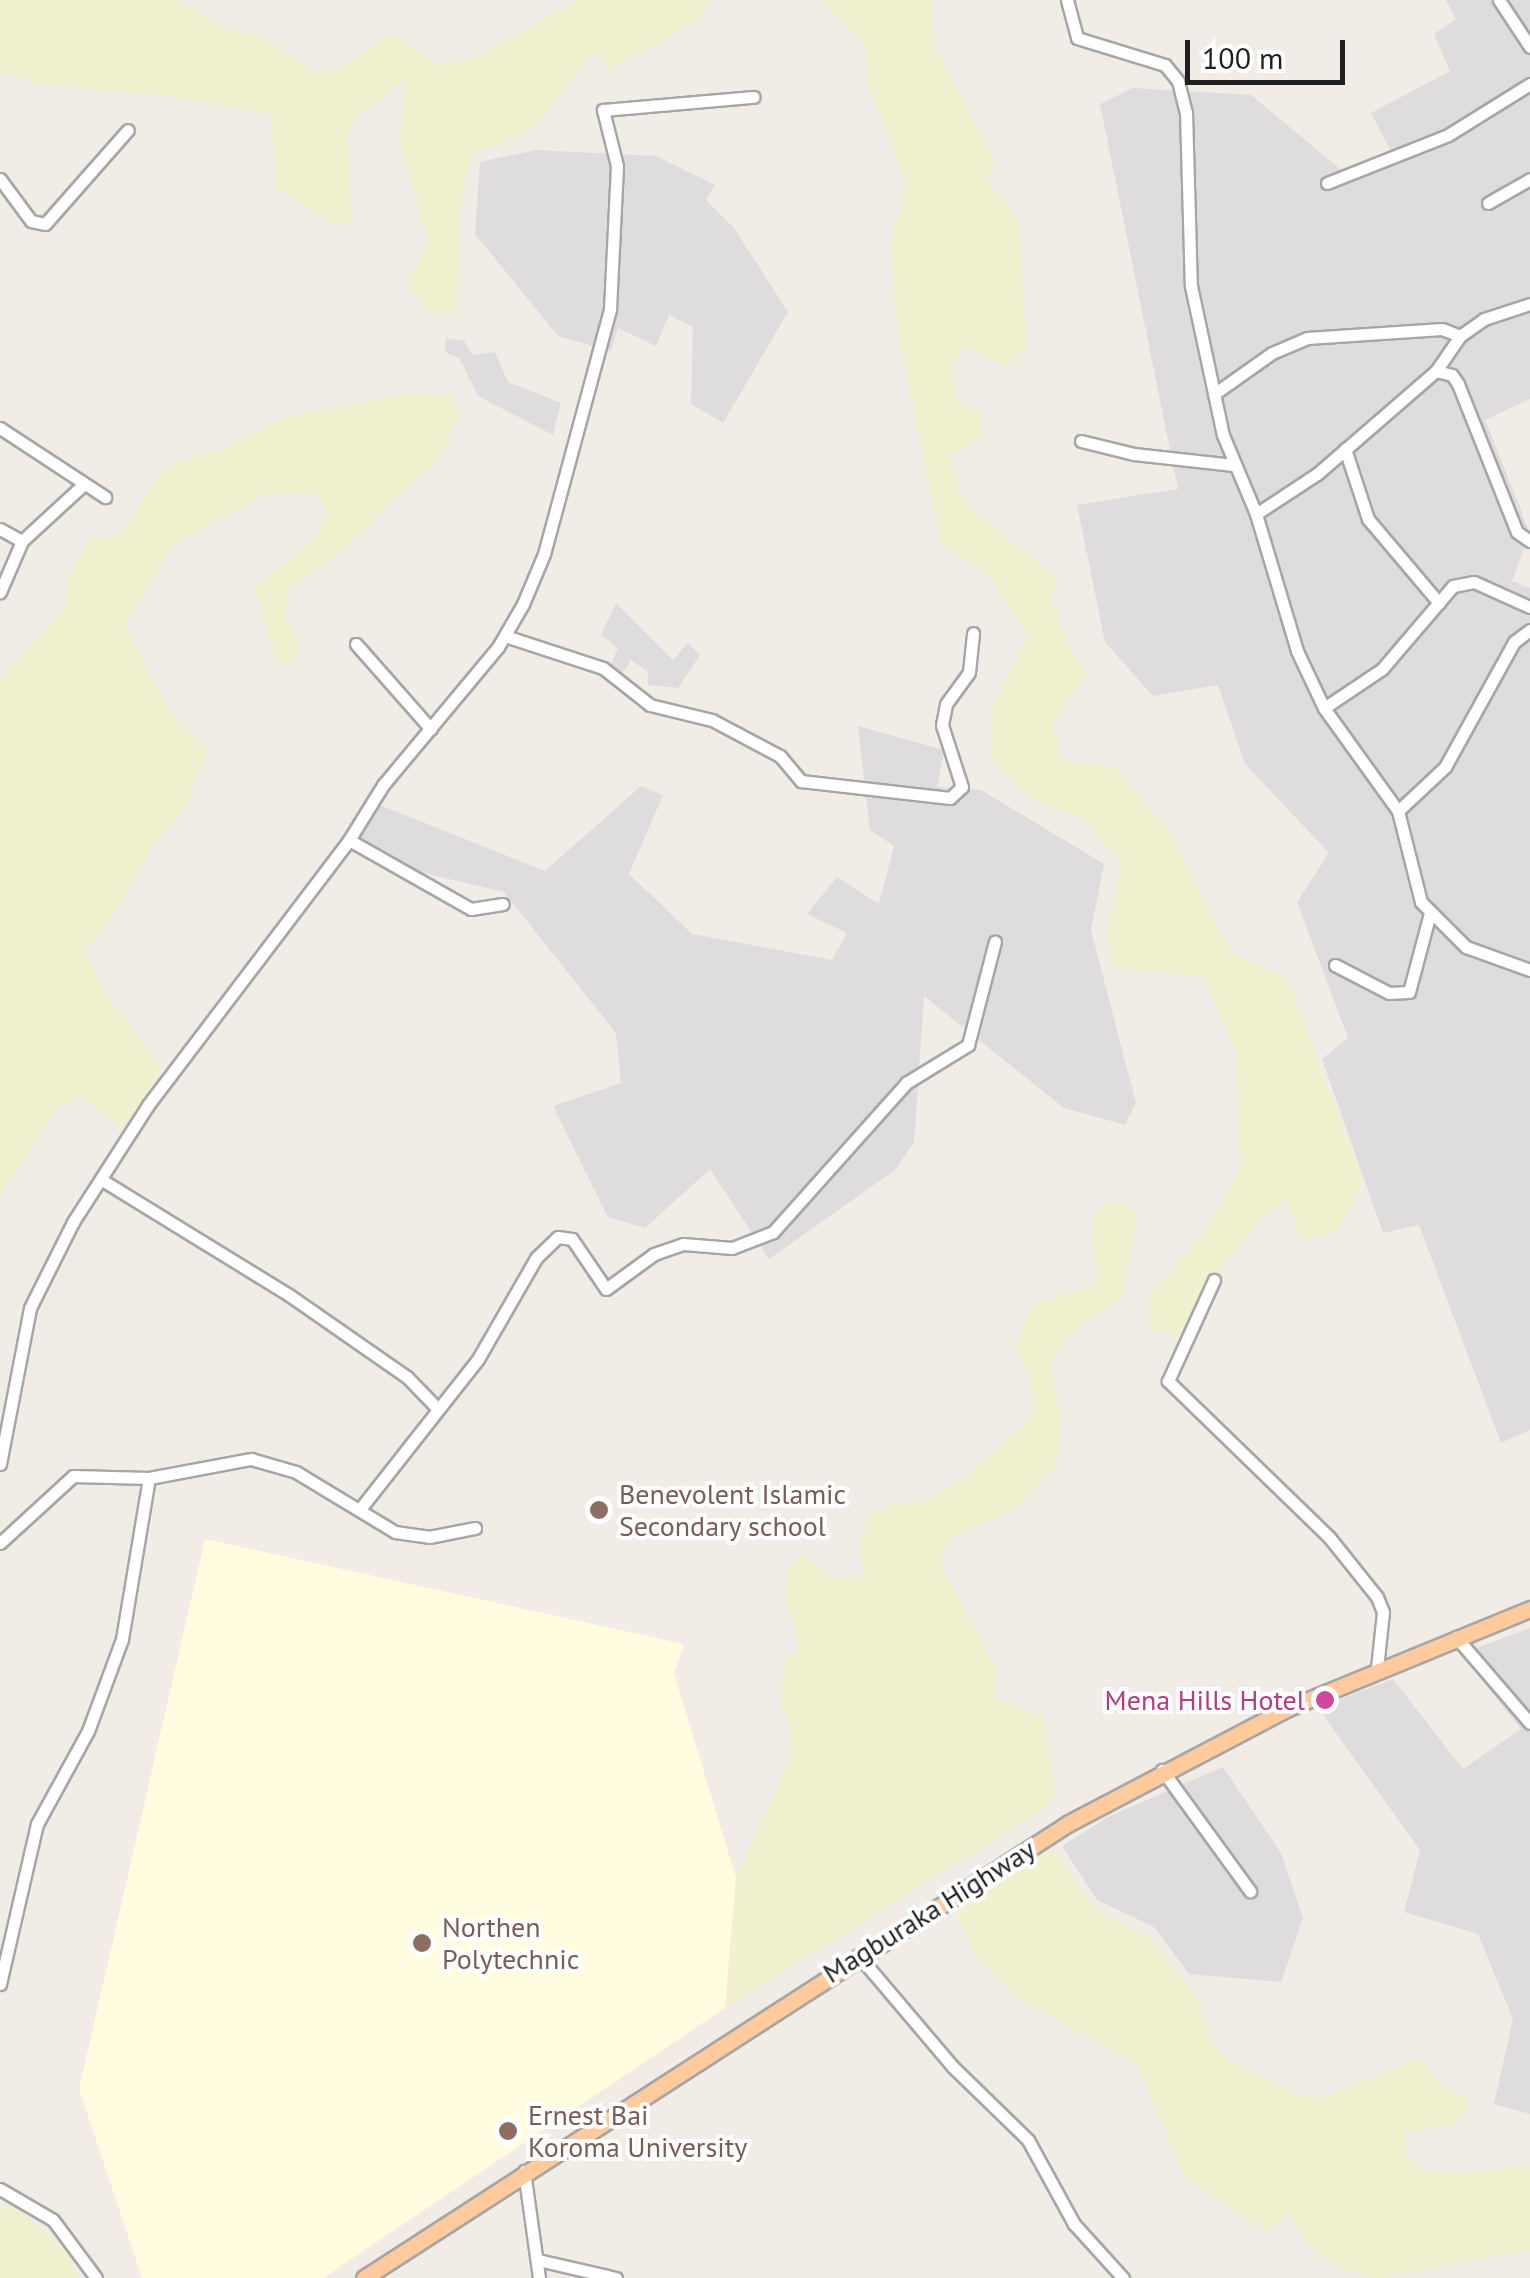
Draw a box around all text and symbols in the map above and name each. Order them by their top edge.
scale bar [1190,20,1350,82]
text: 100 m [1202,38,1283,77]
place label: Benevolent Islamic Secondary school [619,1477,846,1543]
marker: Benevolent Islamic Secondary school [588,1499,610,1521]
place label: Mena Hills Hotel [1105,1683,1305,1717]
marker: Mena Hills Hotel [1314,1689,1336,1711]
street label: Magburaka Highway [817,1832,1041,1990]
place label: Northen Polytechnic [442,1910,579,1976]
marker: Northen Polytechnic [411,1932,433,1954]
place label: Ernest Bai Koroma University [528,2098,747,2164]
marker: Ernest Bai Koroma University [497,2120,519,2142]

